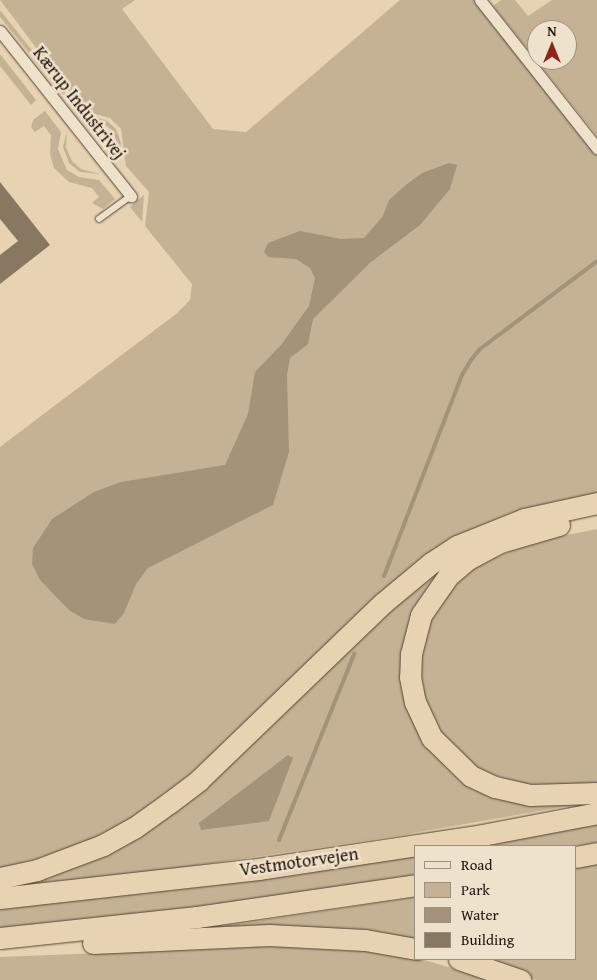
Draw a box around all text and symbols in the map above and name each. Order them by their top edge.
north arrow [527,20,577,70]
text: N [547,21,557,41]
street label: Kærup Industrivej [28,42,130,164]
street label: Vestmotorvejen [238,843,360,881]
legend [414,845,577,960]
text: Road [461,854,492,875]
text: Park [461,879,490,900]
text: Water [461,904,499,925]
text: Building [461,929,514,950]

